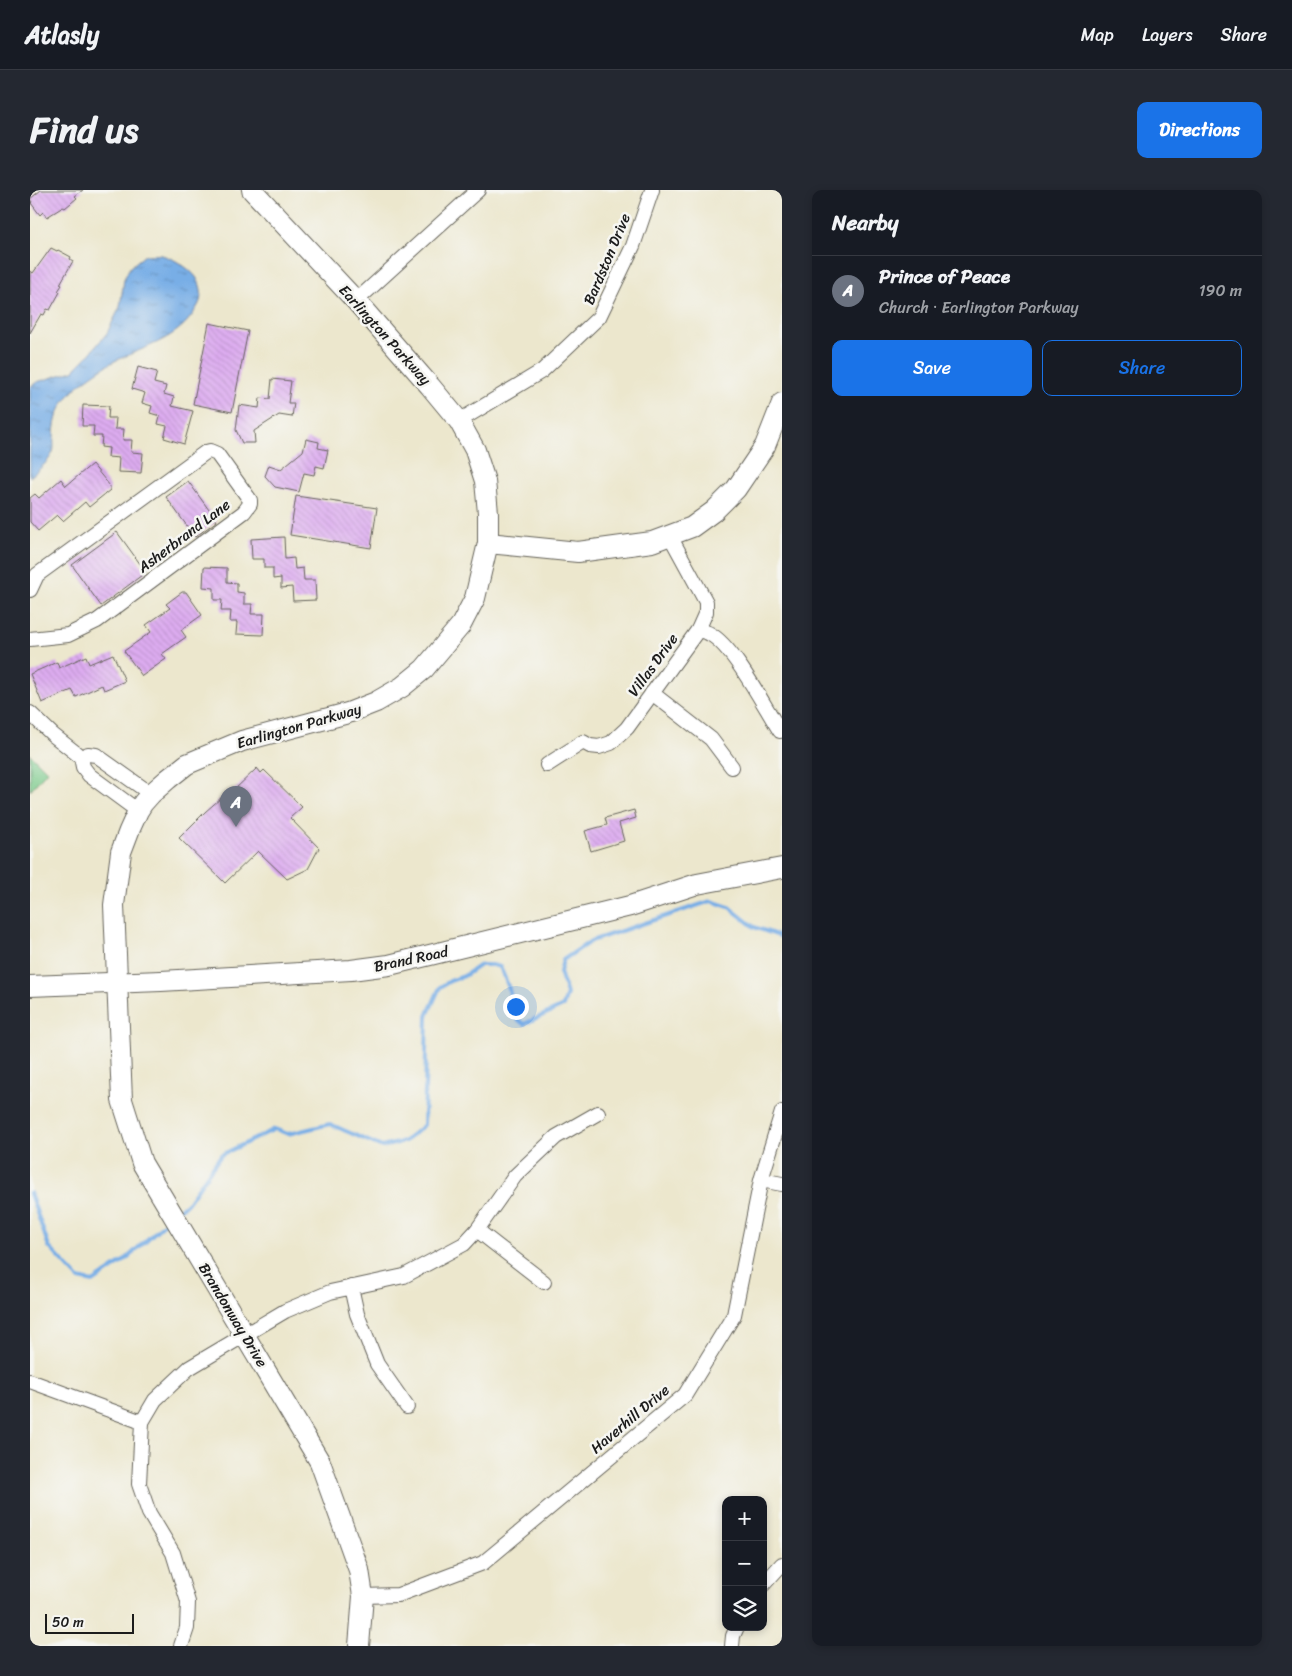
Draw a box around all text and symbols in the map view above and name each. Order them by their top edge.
text: Atlasly [25,14,99,56]
text: Map [1081,19,1114,51]
text: Layers [1142,19,1193,51]
text: Share [1221,19,1267,51]
text: Find us [30,99,138,161]
button: Directions [1137,102,1262,158]
text: Nearby [832,204,898,242]
street label: Bardston Drive [576,209,638,309]
text: Prince of Peace [879,260,1010,293]
text: A [843,276,853,305]
text: 190 m [1199,276,1242,305]
street label: Earlington Parkway [332,279,438,392]
text: Church · Earlington Parkway [879,293,1079,322]
button: Save [832,340,1032,396]
button: Share [1042,340,1242,396]
street label: Asherbrand Lane [131,492,236,580]
street label: Villas Drive [621,628,685,702]
street label: Earlington Parkway [234,696,365,756]
pin: A [220,786,252,827]
street label: Brand Road [372,938,452,980]
your location [503,994,529,1020]
street label: Brandonway Drive [191,1258,275,1373]
street label: Haverhill Drive [584,1378,676,1460]
map controls [722,1496,767,1631]
button: + [722,1496,767,1541]
button: − [722,1541,767,1586]
button: layers [722,1586,767,1631]
text: 50 m [52,1610,84,1635]
scale bar [45,1611,134,1634]

